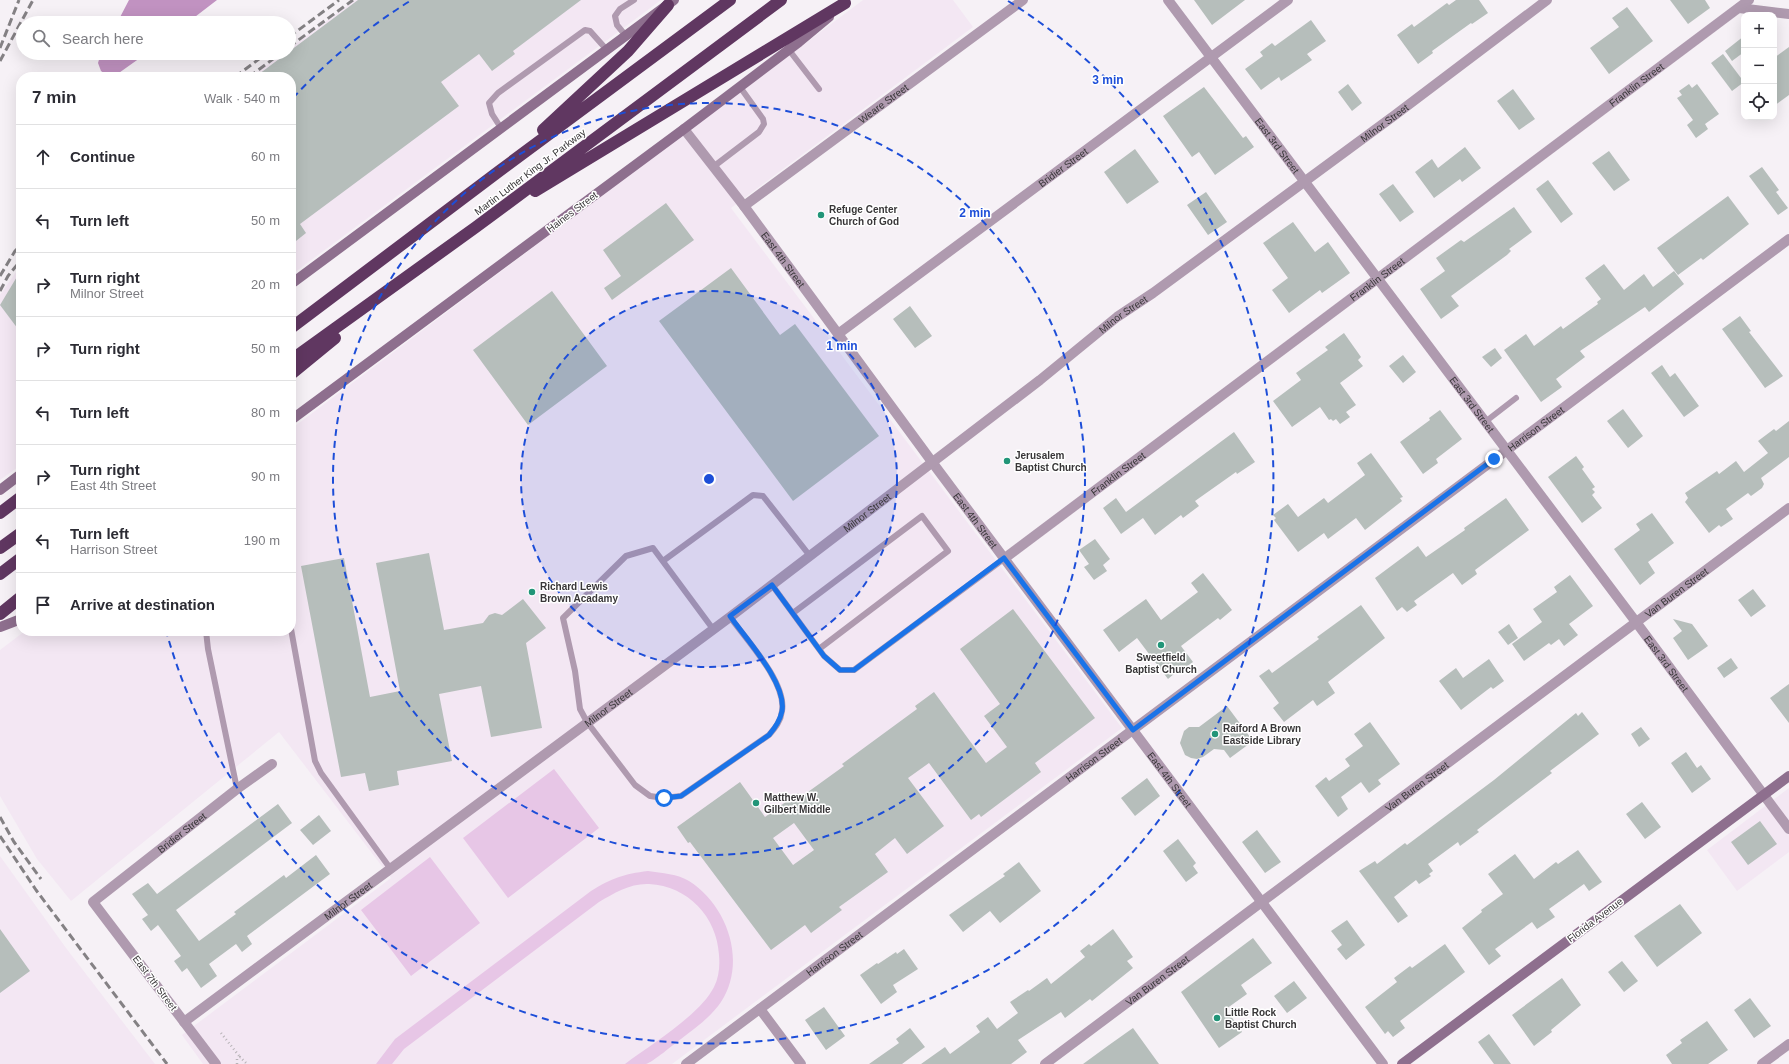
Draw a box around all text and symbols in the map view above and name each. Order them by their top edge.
map controls [1741,12,1777,120]
button: + [1741,12,1777,48]
search box [16,16,296,60]
icon: search [30,27,52,49]
text: Search here [62,30,144,47]
button: − [1741,48,1777,84]
street label: Franklin Street [1607,61,1666,109]
text: 3 min [1092,73,1124,87]
street label: Weare Street [856,81,910,125]
button: locate [1741,84,1777,120]
text: 7 min [32,88,76,107]
text: Walk · 540 m [204,91,280,106]
street label: Milnor Street [1358,101,1411,144]
street label: East 3rd Street [1253,115,1302,176]
street label: Martin Luther King Jr. Parkway [472,127,588,217]
street label: Bridier Street [1036,145,1090,189]
icon: ahead [32,146,54,168]
text: Continue [70,148,135,165]
text: 60 m [251,149,280,164]
street label: Haines Street [544,189,600,235]
place label: Refuge Center Church of God [829,204,899,227]
text: 2 min [959,206,991,220]
icon: left [32,210,54,232]
marker: Refuge Center Church of God [816,210,826,220]
text: Turn left [70,212,129,229]
text: 50 m [251,213,280,228]
street label: East 4th Street [759,230,807,290]
street label: Franklin Street [1348,255,1407,303]
text: Turn right [70,269,140,286]
icon: right [32,274,54,296]
text: 20 m [251,277,280,292]
text: Milnor Street [70,286,144,301]
street label: Milnor Street [1097,293,1149,335]
icon: right [32,338,54,360]
text: 1 min [826,339,858,353]
text: Turn right [70,340,140,357]
text: 50 m [251,341,280,356]
street label: East 3rd Street [1448,374,1497,434]
icon: left [32,402,54,424]
text: Turn left [70,404,129,421]
street label: Harrison Street [1505,404,1566,453]
text: 80 m [251,405,280,420]
street label: Franklin Street [1088,449,1147,497]
place label: Jerusalem Baptist Church [1015,450,1087,473]
route end [1485,450,1503,468]
marker: Jerusalem Baptist Church [1002,456,1012,466]
text: Turn right [70,461,140,478]
icon: right [32,466,54,488]
text: 90 m [251,469,280,484]
centre of rings [702,472,716,486]
text: East 4th Street [70,478,156,493]
street label: East 4th Street [951,490,1000,550]
street label: Milnor Street [841,491,893,534]
text: Turn left [70,525,129,542]
icon: left [32,530,54,552]
text: 190 m [244,533,280,548]
text: Harrison Street [70,542,157,557]
street label: Van Buren Street [1642,565,1710,619]
place label: Richard Lewis Brown Acadamy [540,581,618,604]
marker: Richard Lewis Brown Acadamy [527,587,537,597]
icon: arrive [32,594,54,616]
text: Arrive at destination [70,596,215,613]
street label: East 3rd Street [1642,633,1691,694]
marker: Sweetfield Baptist Church [1156,640,1166,650]
place label: Sweetfield Baptist Church [1125,652,1197,675]
street label: Milnor Street [582,686,634,729]
place label: Raiford A Brown Eastside Library [1223,723,1301,746]
marker: Raiford A Brown Eastside Library [1210,729,1220,739]
street label: Harrison Street [1063,734,1124,784]
street label: East 4th Street [1146,750,1194,809]
street label: Van Buren Street [1383,759,1451,813]
route start [655,789,673,807]
place label: Matthew W. Gilbert Middle [764,792,831,815]
marker: Matthew W. Gilbert Middle [751,798,761,808]
street label: Bridier Street [155,810,208,855]
street label: Milnor Street [322,879,374,922]
street label: Florida Avenue [1565,895,1625,944]
street label: Harrison Street [804,928,865,978]
street label: East 7th Street [131,953,179,1013]
street label: Van Buren Street [1123,953,1191,1007]
place label: Little Rock Baptist Church [1225,1007,1297,1030]
marker: Little Rock Baptist Church [1212,1013,1222,1023]

